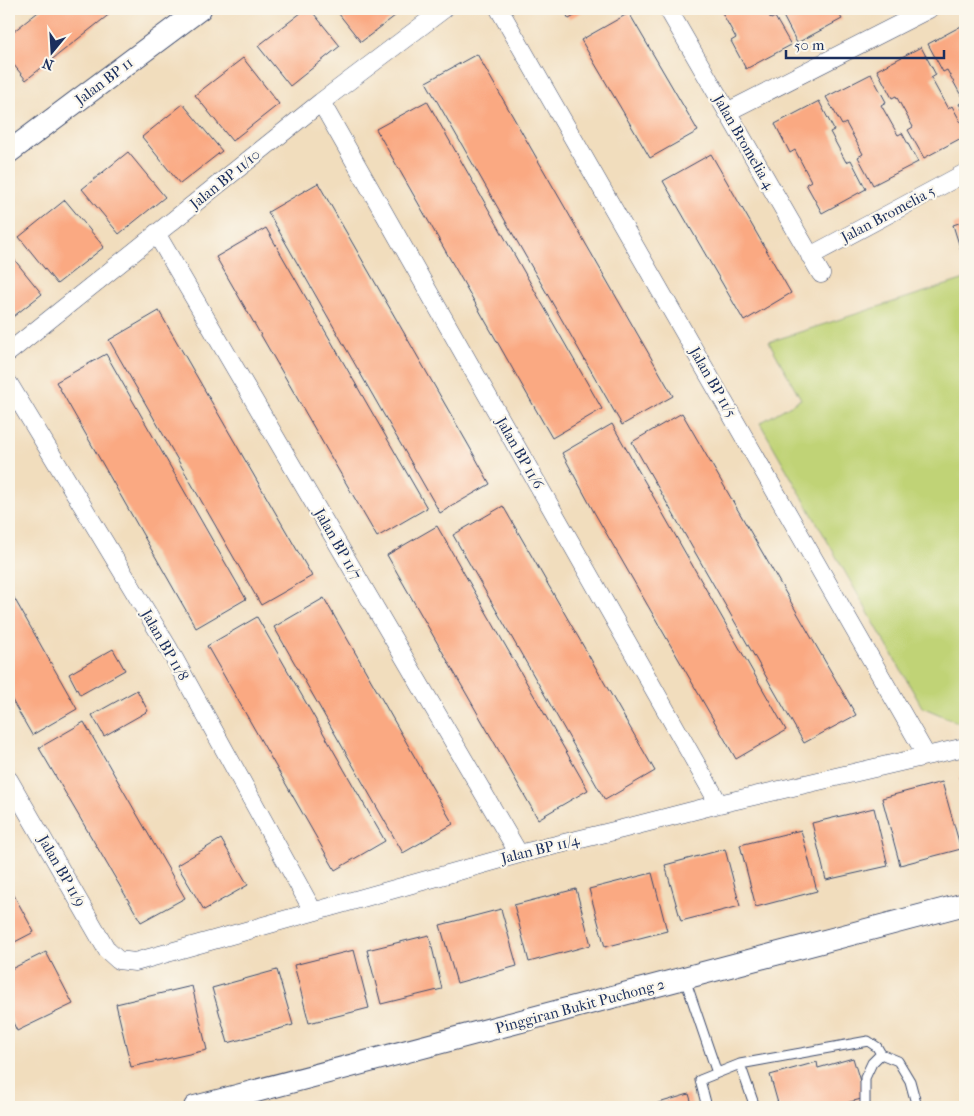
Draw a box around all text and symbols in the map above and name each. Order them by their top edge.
north arrow [28,28,78,78]
scale bar [786,28,944,60]
text: 50 m [794,36,825,54]
street label: Jalan BP 11 [71,53,137,109]
text: N [40,54,56,74]
street label: Jalan Bromelia 4 [709,91,779,193]
street label: Jalan BP 11/10 [185,145,264,213]
street label: Jalan Bromelia 5 [837,182,938,247]
street label: Jalan BP 11/5 [685,343,740,420]
street label: Jalan BP 11/6 [492,413,548,493]
street label: Jalan BP 11/7 [310,505,365,583]
street label: Jalan BP 11/8 [137,605,193,684]
street label: Jalan BP 11/4 [498,830,582,868]
street label: Jalan BP 11/9 [34,831,90,910]
street label: Pinggiran Bukit Puchong 2 [493,975,667,1037]

